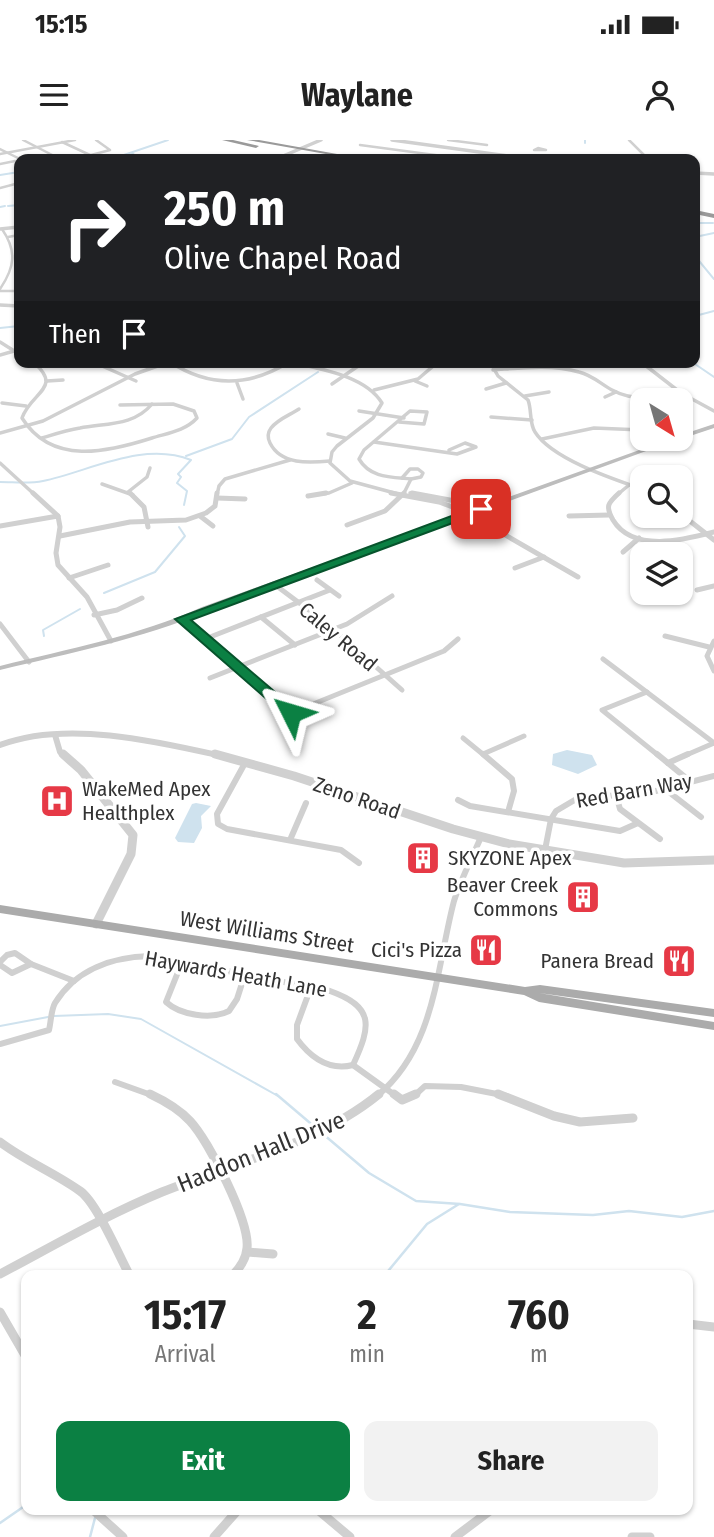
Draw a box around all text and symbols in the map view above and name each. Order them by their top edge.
text: 15:15 [35,9,88,40]
icon: menu [35,76,73,114]
text: Waylane [301,76,413,114]
icon: person [641,76,679,114]
text: 250 m [164,179,285,238]
icon: right [49,182,140,273]
text: Olive Chapel Road [164,239,402,277]
icon: arrive [115,315,153,353]
text: Then [49,319,101,350]
north arrow [630,388,693,452]
map controls [630,388,693,605]
button: search [630,465,693,528]
pin [451,479,511,539]
icon: arrive [462,490,500,528]
button: layers [630,542,693,605]
street label: Caley Road [294,597,382,677]
position arrow [254,676,328,750]
street label: Red Barn Way [574,768,695,814]
street label: Zeno Road [310,771,404,825]
place label: WakeMed Apex Healthplex [82,776,211,826]
hospital icon: WakeMed Apex Healthplex [38,782,76,820]
building icon: SKYZONE Apex [404,839,442,877]
place label: SKYZONE Apex [448,845,572,871]
place label: Beaver Creek Commons [447,872,558,922]
building icon: Beaver Creek Commons [564,878,602,916]
street label: West Williams Street [178,905,356,959]
restaurant icon: Cici's Pizza [467,931,505,969]
place label: Cici's Pizza [371,937,462,963]
restaurant icon: Panera Bread [660,942,698,980]
street label: Haywards Heath Lane [143,945,329,1003]
place label: Panera Bread [541,948,654,974]
street label: Haddon Hall Drive [173,1106,349,1198]
text: 15:17 [144,1290,226,1340]
text: 2 [357,1290,377,1340]
text: 760 [508,1290,570,1340]
text: Arrival [155,1340,216,1368]
text: min [349,1340,385,1368]
text: m [530,1340,548,1368]
button: Exit [56,1421,350,1501]
button: Share [364,1421,658,1501]

